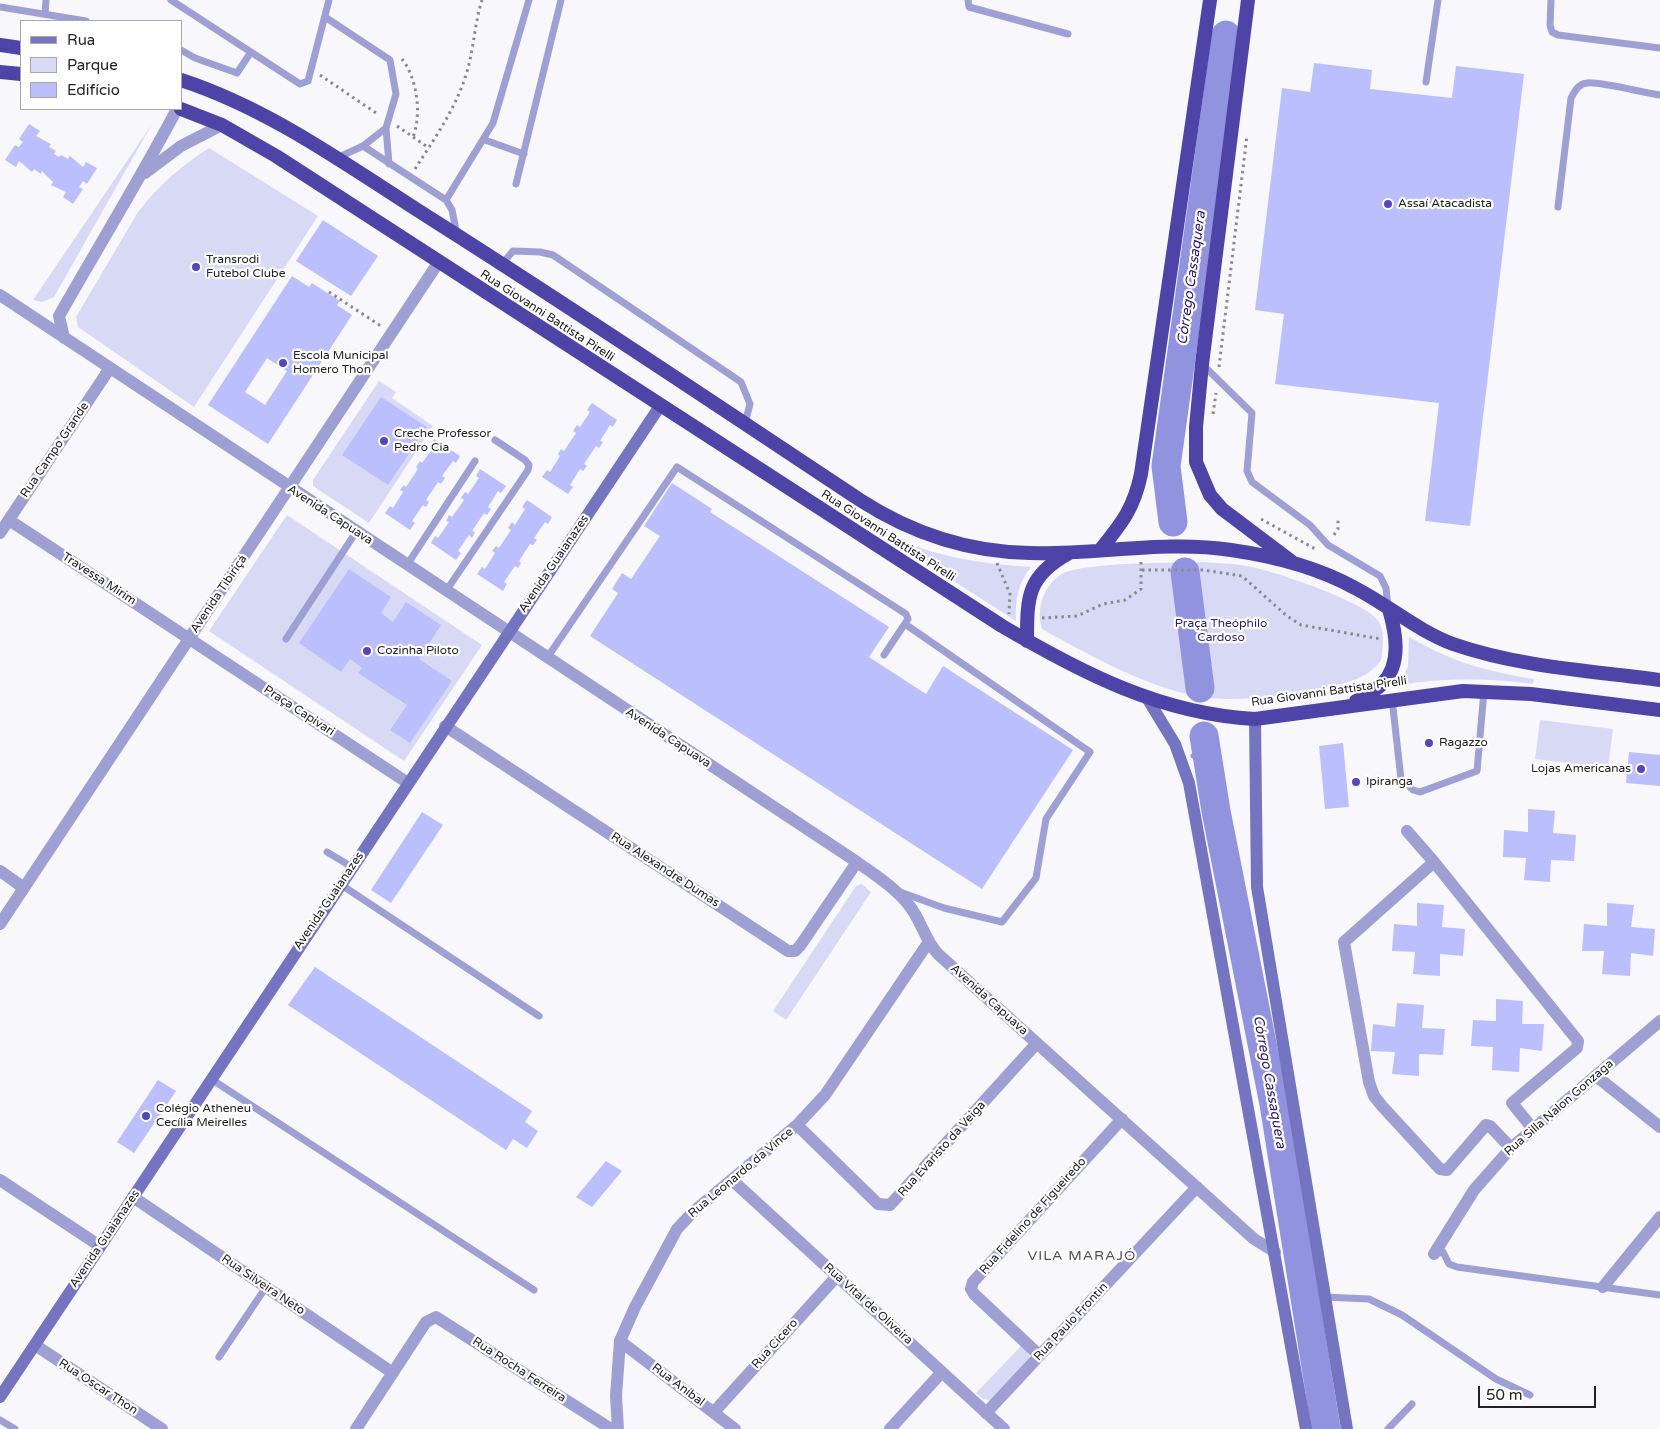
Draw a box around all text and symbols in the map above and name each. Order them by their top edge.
legend [20,20,182,110]
text: Rua [67,31,95,49]
text: Parque [67,56,118,74]
text: Edifício [67,81,120,99]
place label: Assaí Atacadista [1398,197,1492,211]
marker: Assaí Atacadista [1382,198,1394,210]
water label: Córrego Cassaquera [1174,210,1210,346]
place label: Transrodi Futebol Clube [206,253,285,281]
marker: Transrodi Futebol Clube [190,261,202,273]
street label: Rua Giovanni Battista Pirelli [477,267,617,365]
place label: Escola Municipal Homero Thon [293,349,389,377]
marker: Escola Municipal Homero Thon [277,357,289,369]
street label: Rua Campo Grande [18,400,92,500]
place label: Creche Professor Pedro Cia [394,427,491,455]
marker: Creche Professor Pedro Cia [378,435,390,447]
street label: Avenida Capuava [285,482,375,548]
street label: Rua Giovanni Battista Pirelli [818,487,958,585]
street label: Avenida Guaianazes [516,512,592,616]
street label: Travessa Mirim [59,550,139,608]
street label: Avenida Tibiriçá [188,552,250,636]
park label: Praça Theóphilo Cardoso [1175,617,1267,645]
place label: Cozinha Piloto [377,644,459,658]
marker: Cozinha Piloto [361,645,373,657]
street label: Rua Giovanni Battista Pirelli [1250,674,1408,710]
street label: Praça Capivari [261,683,337,739]
street label: Avenida Capuava [623,705,713,771]
place label: Ragazzo [1439,736,1488,750]
marker: Ragazzo [1423,737,1435,749]
place label: Lojas Americanas [1531,762,1631,776]
marker: Lojas Americanas [1635,763,1647,775]
place label: Ipiranga [1366,775,1413,789]
marker: Ipiranga [1350,776,1362,788]
street label: Rua Alexandre Dumas [608,830,722,910]
street label: Avenida Guaianazes [291,849,367,953]
street label: Avenida Capuava [947,962,1031,1038]
water label: Córrego Cassaquera [1249,1014,1289,1150]
street label: Rua Silla Nalon Gonzaga [1502,1057,1616,1159]
street label: Rua Evaristo da Veiga [895,1098,989,1200]
place label: Colégio Atheneu Cecília Meirelles [156,1102,251,1130]
marker: Colégio Atheneu Cecília Meirelles [140,1110,152,1122]
street label: Rua Leonardo da Vince [686,1125,796,1221]
street label: Rua Fidelino de Figueiredo [977,1155,1089,1277]
street label: Avenida Guaianazes [67,1187,143,1291]
district label: VILA MARAJÓ [1026,1248,1138,1264]
street label: Rua Silveira Neto [219,1252,307,1318]
street label: Rua Vital de Oliveira [821,1260,915,1348]
street label: Rua Paulo Frontin [1031,1280,1111,1364]
street label: Rua Cícero [749,1316,801,1372]
street label: Rua Rocha Ferreira [469,1334,569,1406]
street label: Rua Oscar Thon [56,1356,140,1418]
street label: Rua Aníbal [649,1361,707,1409]
scale bar [1480,1376,1598,1408]
text: 50 m [1486,1386,1523,1404]

